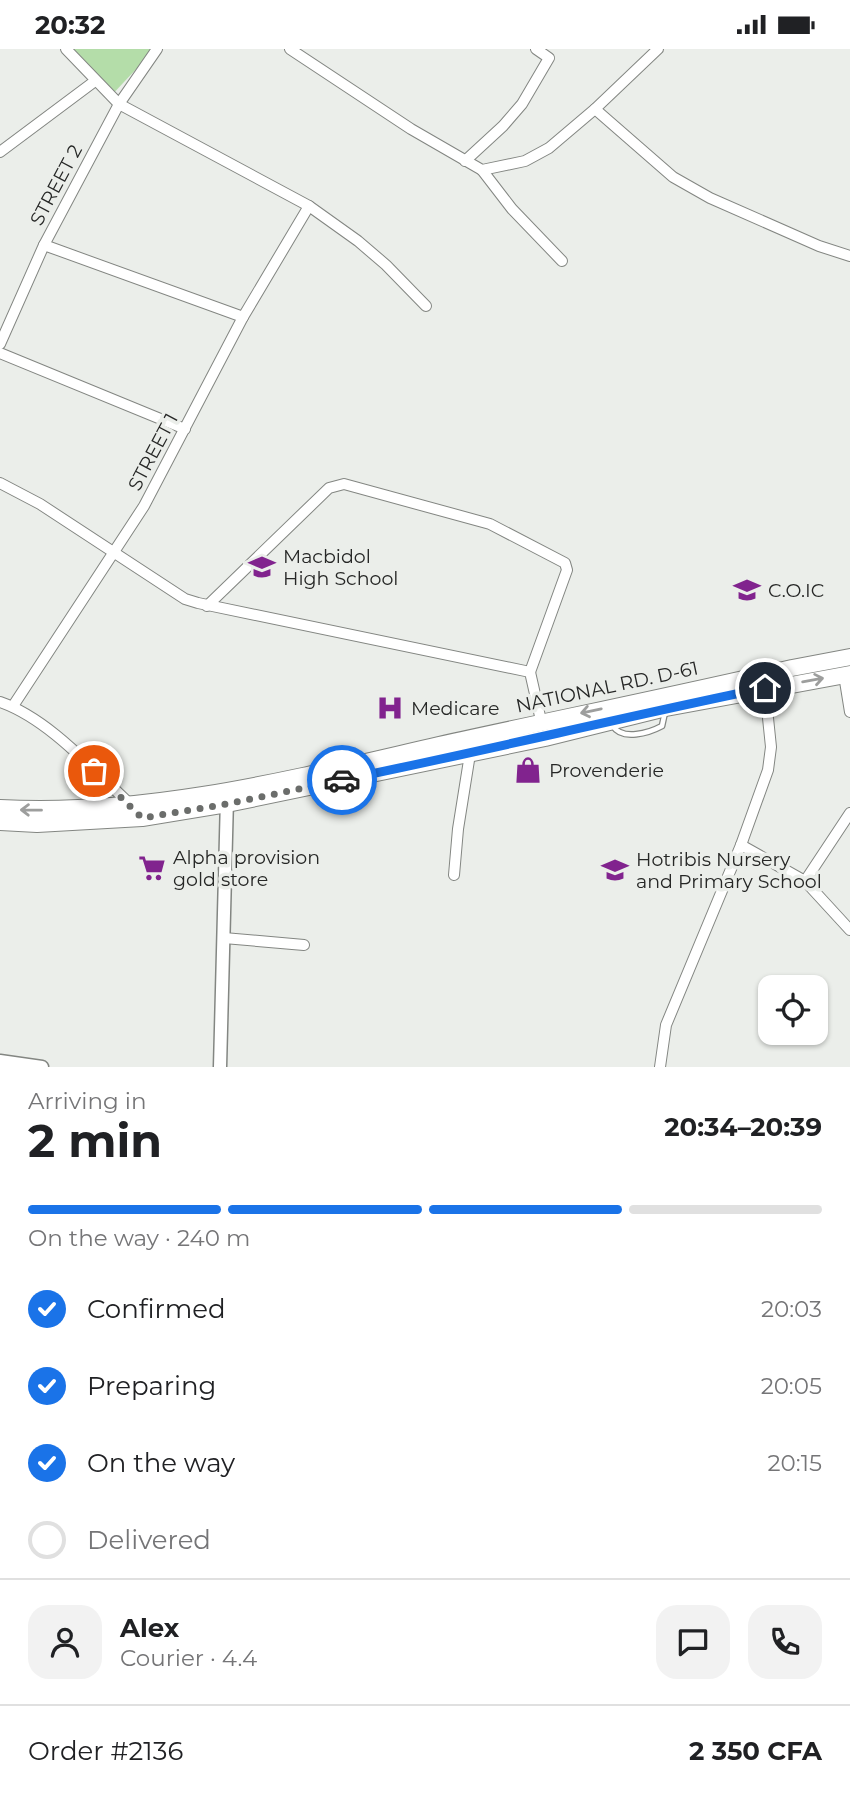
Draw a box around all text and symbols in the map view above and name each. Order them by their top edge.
text: 20:32 [35,9,105,41]
street label: STREET 2 [25,140,87,229]
street label: STREET 1 [123,409,183,495]
place label: Macbidol High School [283,545,398,590]
school or university icon: Macbidol High School [247,552,277,582]
school or university icon: C.O.IC [732,575,762,605]
place label: C.O.IC [768,579,824,602]
street label: NATIONAL RD. D-61 [514,656,700,718]
pin [735,658,795,718]
icon: home [746,669,784,707]
one-way arrow [801,673,824,686]
hospital icon: Medicare [375,693,405,723]
place label: Medicare [411,697,499,720]
one-way arrow [580,705,603,719]
pin [64,741,124,801]
courier [307,745,377,815]
icon: bag [75,752,113,790]
shop icon: Provenderie [513,755,543,785]
place label: Provenderie [549,759,664,782]
icon: car [323,761,361,799]
one-way arrow [20,803,43,816]
place label: Alpha provision gold store [173,846,320,891]
place label: Hotribis Nursery and Primary School [636,848,822,893]
supermarket icon: Alpha provision gold store [137,853,167,883]
school or university icon: Hotribis Nursery and Primary School [600,855,630,885]
map controls [758,975,828,1045]
button: locate [758,975,828,1045]
text: Arriving in [28,1087,147,1115]
text: 20:34–20:39 [664,1111,822,1143]
text: 2 min [28,1112,162,1169]
text: On the way · 240 m [28,1224,250,1252]
icon: check [28,1290,66,1328]
text: Confirmed [87,1293,226,1325]
text: 20:03 [761,1295,822,1323]
icon: check [28,1367,66,1405]
text: Preparing [87,1370,216,1402]
text: 20:05 [761,1372,822,1400]
icon: check [28,1444,66,1482]
text: On the way [87,1447,235,1479]
text: 20:15 [768,1449,822,1477]
text: Delivered [87,1524,211,1556]
button: person [28,1605,102,1679]
button: chat [656,1605,730,1679]
button: phone [748,1605,822,1679]
text: Alex [120,1612,179,1644]
text: Courier · 4.4 [120,1644,257,1672]
text: Order #2136 [28,1735,183,1767]
text: 2 350 CFA [689,1735,822,1767]

